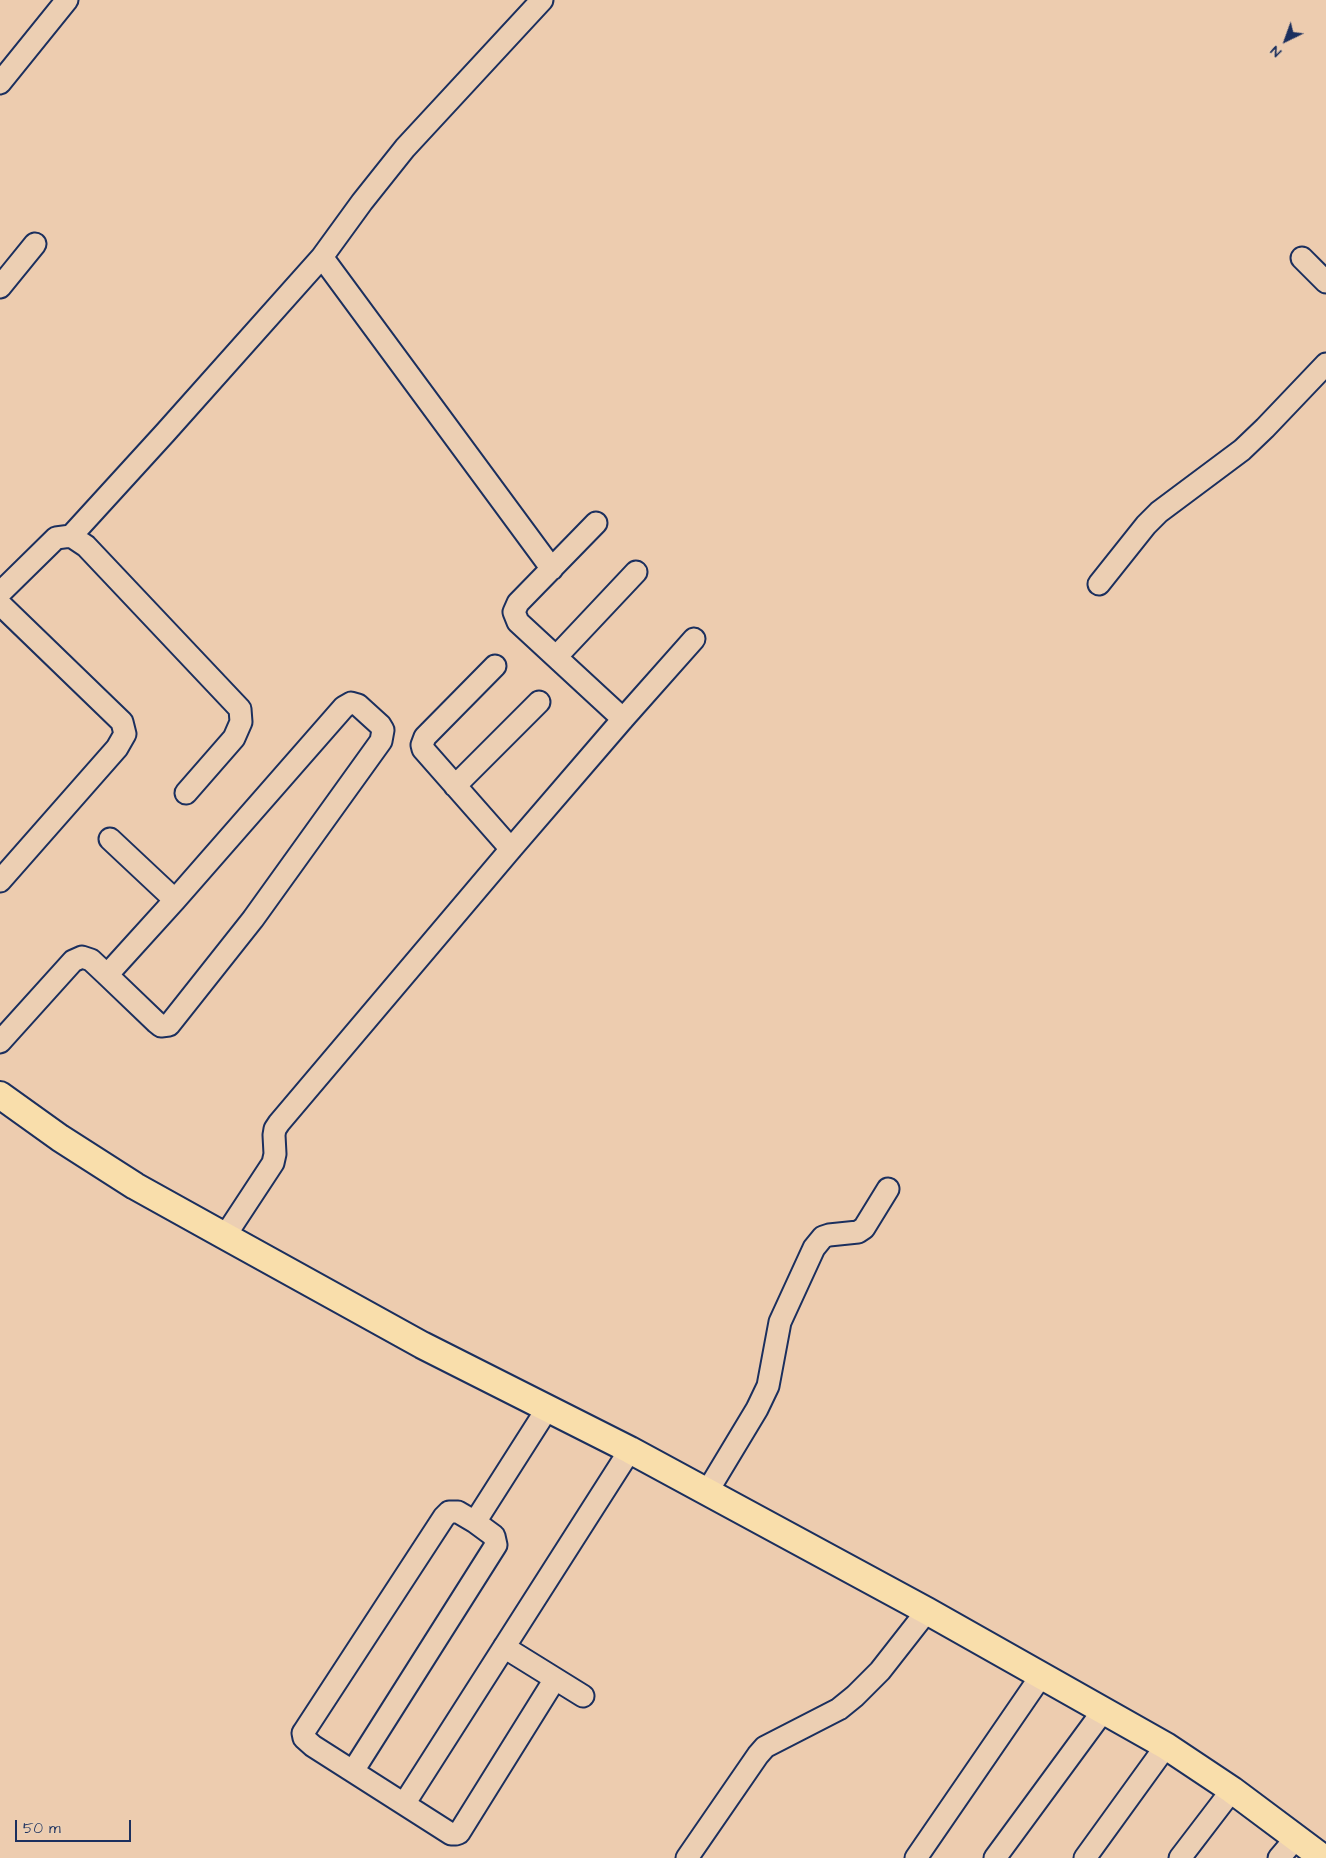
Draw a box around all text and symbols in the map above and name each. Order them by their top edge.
north arrow [1261,15,1311,65]
text: N [1266,41,1286,62]
scale bar [18,1810,134,1842]
text: 50 m [23,1818,61,1839]

